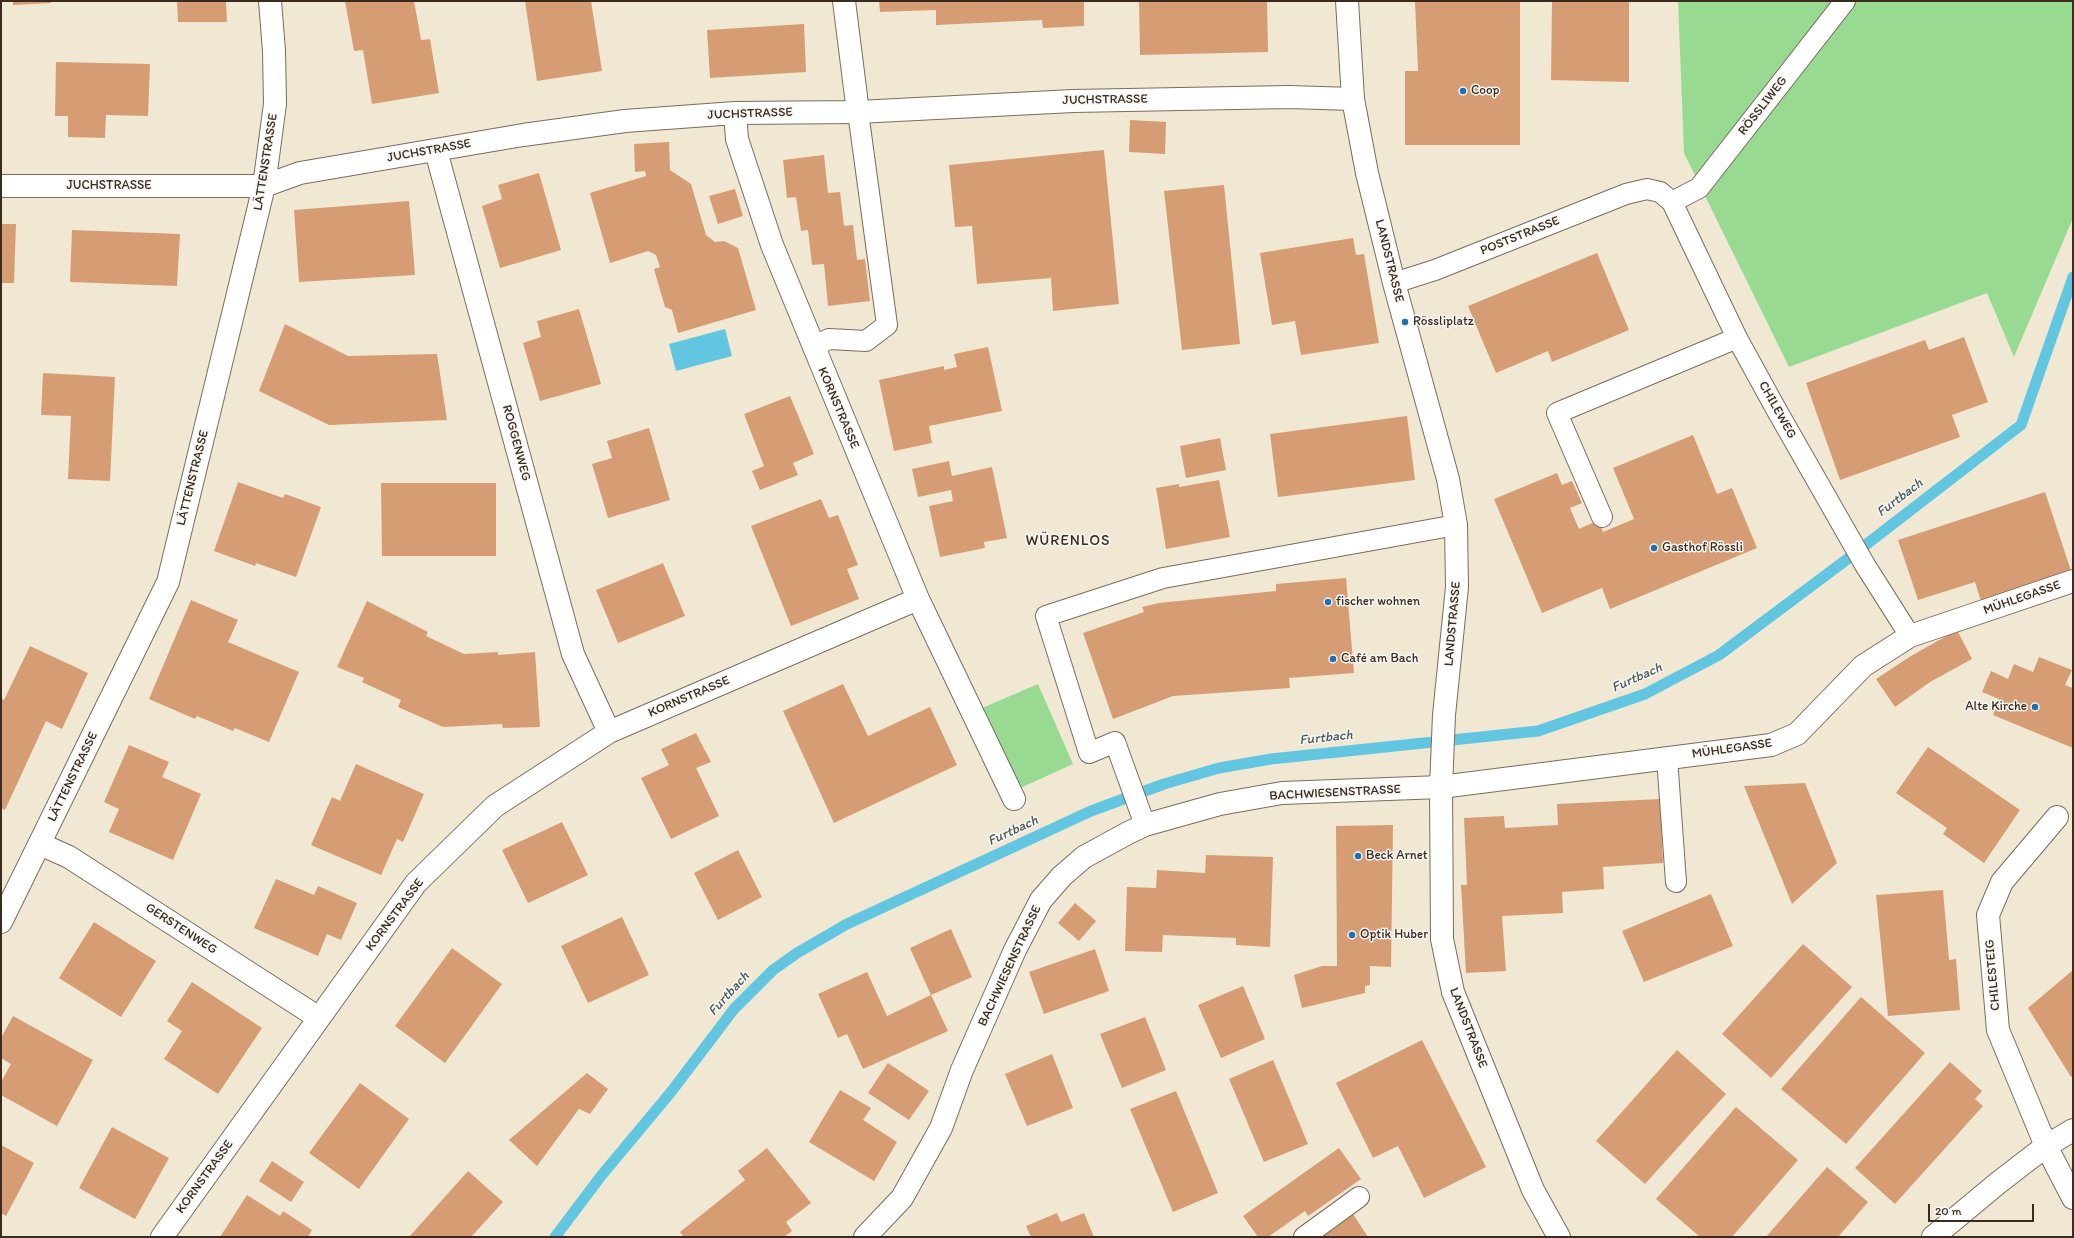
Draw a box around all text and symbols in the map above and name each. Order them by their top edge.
street label: RÖSSLIWEG [1735,73,1791,139]
place label: Coop [1471,83,1499,99]
marker: Coop [1458,86,1468,96]
street label: JUCHSTRASSE [1062,91,1148,109]
street label: JUCHSTRASSE [707,105,793,123]
street label: LÄTTENSTRASSE [251,112,281,212]
street label: JUCHSTRASSE [386,136,472,166]
street label: JUCHSTRASSE [66,178,152,194]
street label: POSTSTRASSE [1478,213,1562,259]
street label: LANDSTRASSE [1371,218,1407,304]
place label: Rössliplatz [1413,314,1474,330]
marker: Rössliplatz [1400,317,1410,327]
street label: KORNSTRASSE [814,365,862,451]
street label: CHILEWEG [1755,379,1799,441]
street label: ROGGENWEG [498,403,534,483]
street label: LÄTTENSTRASSE [174,429,212,527]
water label: Furtbach [1874,475,1926,521]
district label: WÜRENLOS [1025,532,1111,550]
place label: Gasthof Rössli [1662,540,1743,556]
marker: Gasthof Rössli [1649,543,1659,553]
street label: MÜHLEGASSE [1981,577,2063,619]
street label: LANDSTRASSE [1442,581,1464,667]
place label: fischer wohnen [1336,594,1420,610]
marker: fischer wohnen [1323,597,1333,607]
place label: Café am Bach [1341,651,1418,667]
marker: Café am Bach [1328,654,1338,664]
water label: Furtbach [1609,659,1665,697]
street label: KORNSTRASSE [646,673,732,721]
place label: Alte Kirche [1965,699,2027,715]
marker: Alte Kirche [2030,702,2040,712]
water label: Furtbach [1299,727,1353,749]
street label: LÄTTENSTRASSE [45,730,101,824]
street label: MÜHLEGASSE [1691,736,1773,762]
street label: BACHWIESENSTRASSE [1269,782,1401,804]
water label: Furtbach [985,812,1041,850]
place label: Beck Arnet [1366,848,1428,864]
marker: Beck Arnet [1353,851,1363,861]
street label: KORNSTRASSE [363,876,427,954]
street label: GERSTENWEG [142,900,220,958]
street label: BACHWIESENSTRASSE [975,903,1045,1029]
place label: Optik Huber [1360,927,1428,943]
marker: Optik Huber [1347,930,1357,940]
street label: CHILESTEIG [1982,939,2004,1011]
water label: Furtbach [705,968,753,1020]
street label: LANDSTRASSE [1445,986,1491,1070]
street label: KORNSTRASSE [173,1137,237,1217]
scale bar [1930,1196,2036,1222]
text: 20 m [1935,1204,1962,1218]

